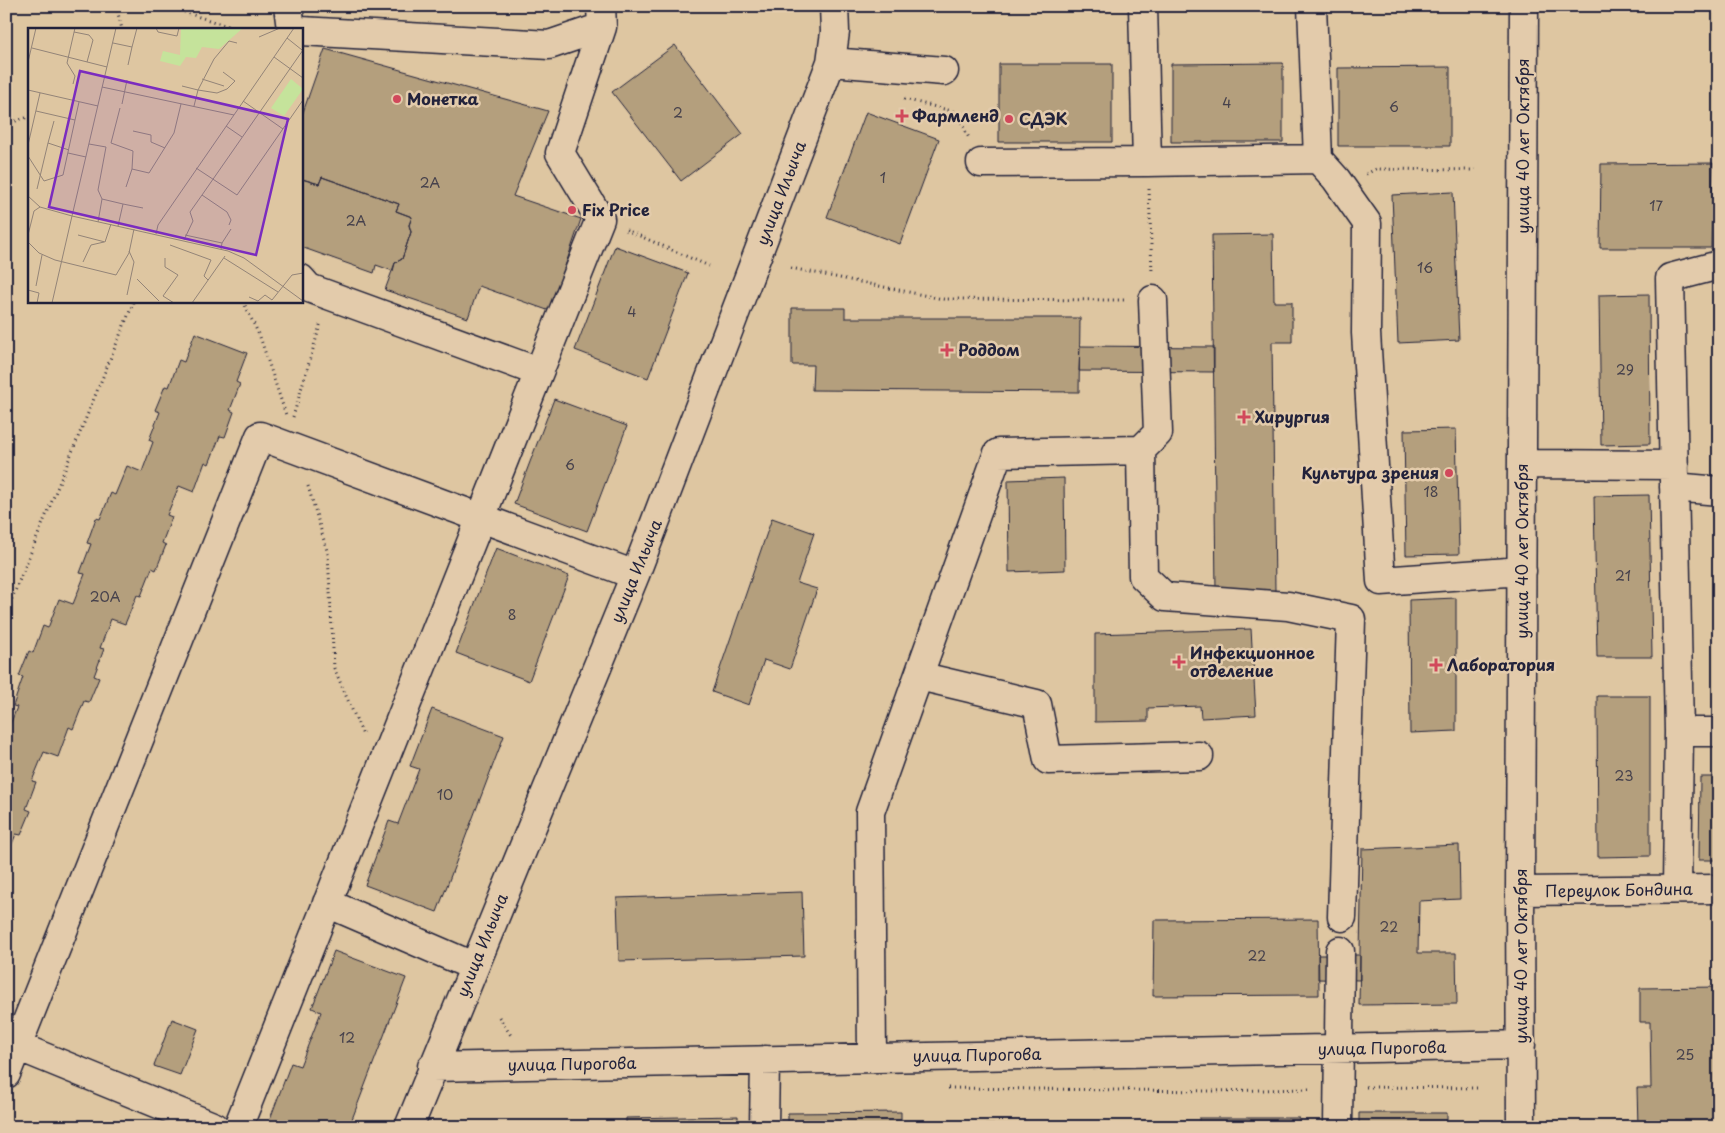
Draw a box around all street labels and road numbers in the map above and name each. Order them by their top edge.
street label: улица 40 лет Октября [1510,58,1534,234]
street label: улица Ильича [749,137,811,248]
street label: улица 40 лет Октября [1509,463,1533,639]
street label: улица Ильича [603,515,667,626]
street label: улица 40 лет Октября [1508,868,1532,1044]
street label: Переулок Бондина [1545,876,1693,902]
street label: улица Ильича [449,889,513,1000]
street label: улица Пирогова [1317,1034,1447,1060]
street label: улица Пирогова [912,1041,1042,1067]
street label: улица Пирогова [507,1050,637,1076]

